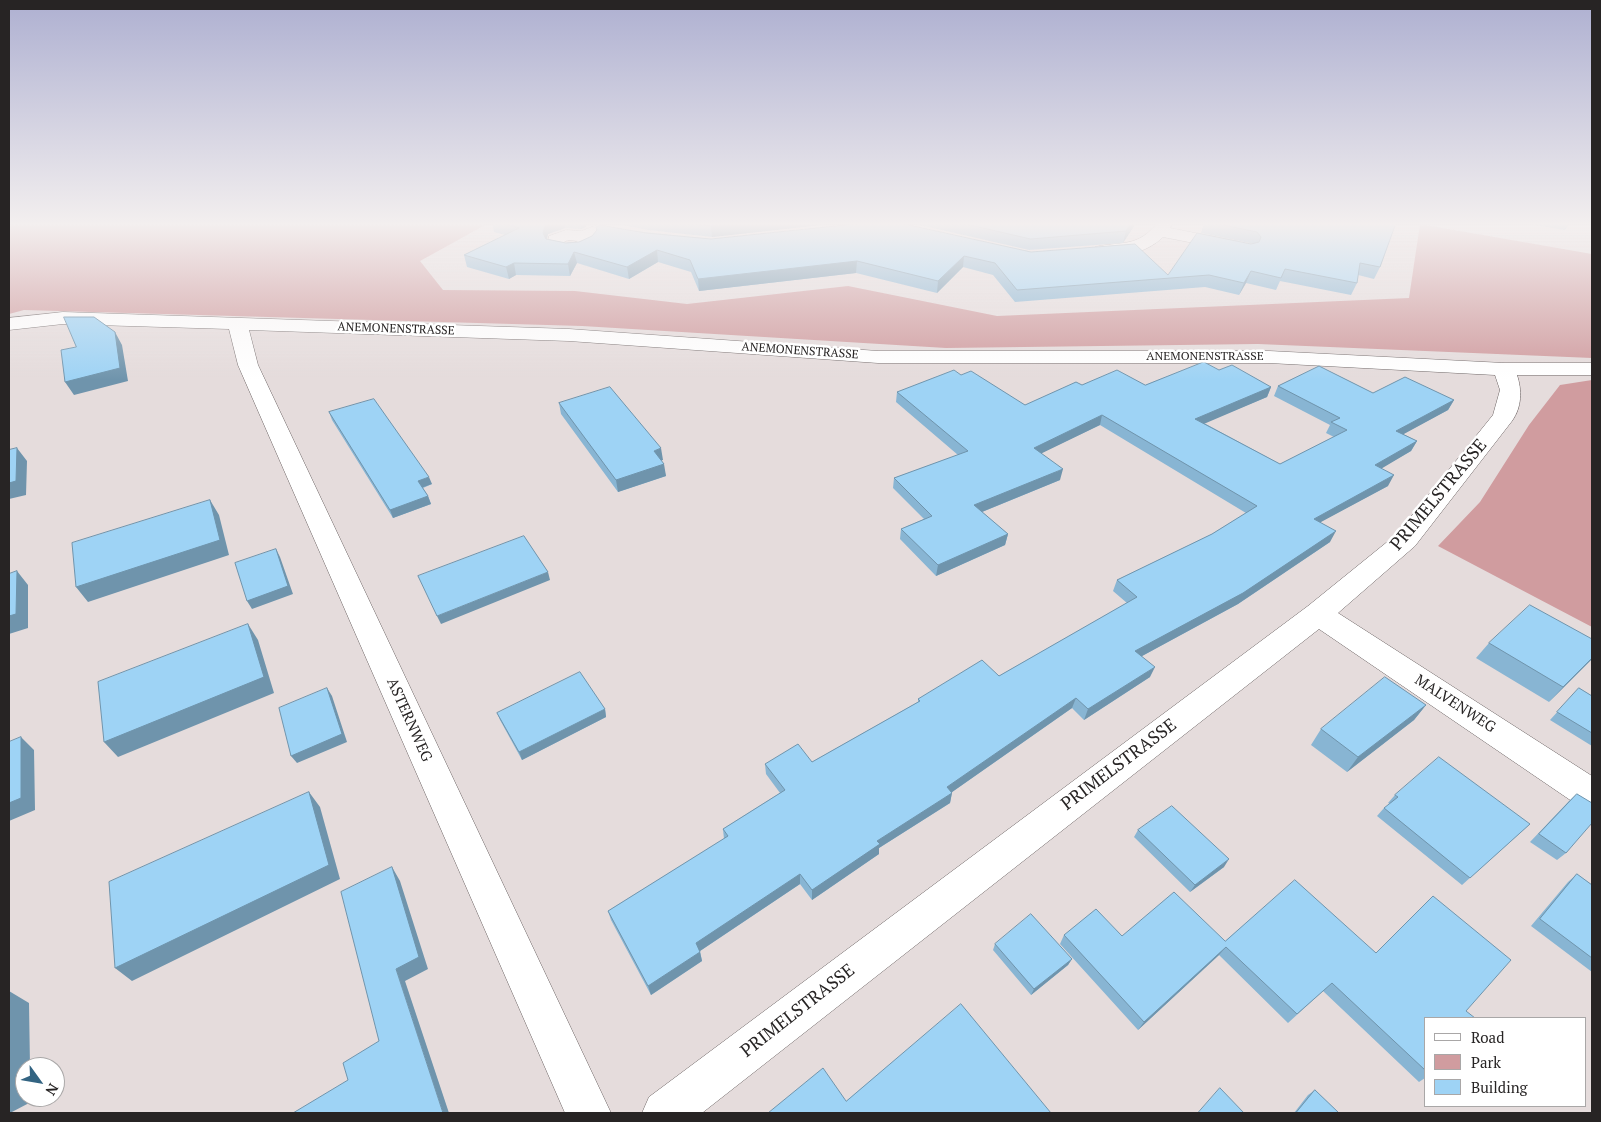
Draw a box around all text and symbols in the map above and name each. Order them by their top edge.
street label: ANEMONENSTRASSE [337,320,455,338]
street label: ANEMONENSTRASSE [741,340,859,362]
street label: ANEMONENSTRASSE [1146,350,1264,364]
street label: PRIMELSTRASSE [1386,435,1492,555]
street label: MALVENWEG [1411,671,1499,737]
street label: ASTERNWEG [382,675,436,765]
street label: PRIMELSTRASSE [1057,715,1181,815]
street label: PRIMELSTRASSE [737,960,859,1062]
legend [1424,1017,1586,1107]
text: Road [1471,1027,1504,1047]
text: Park [1471,1052,1501,1072]
north arrow [15,1057,65,1107]
text: Building [1471,1077,1528,1097]
text: N [41,1080,63,1099]

